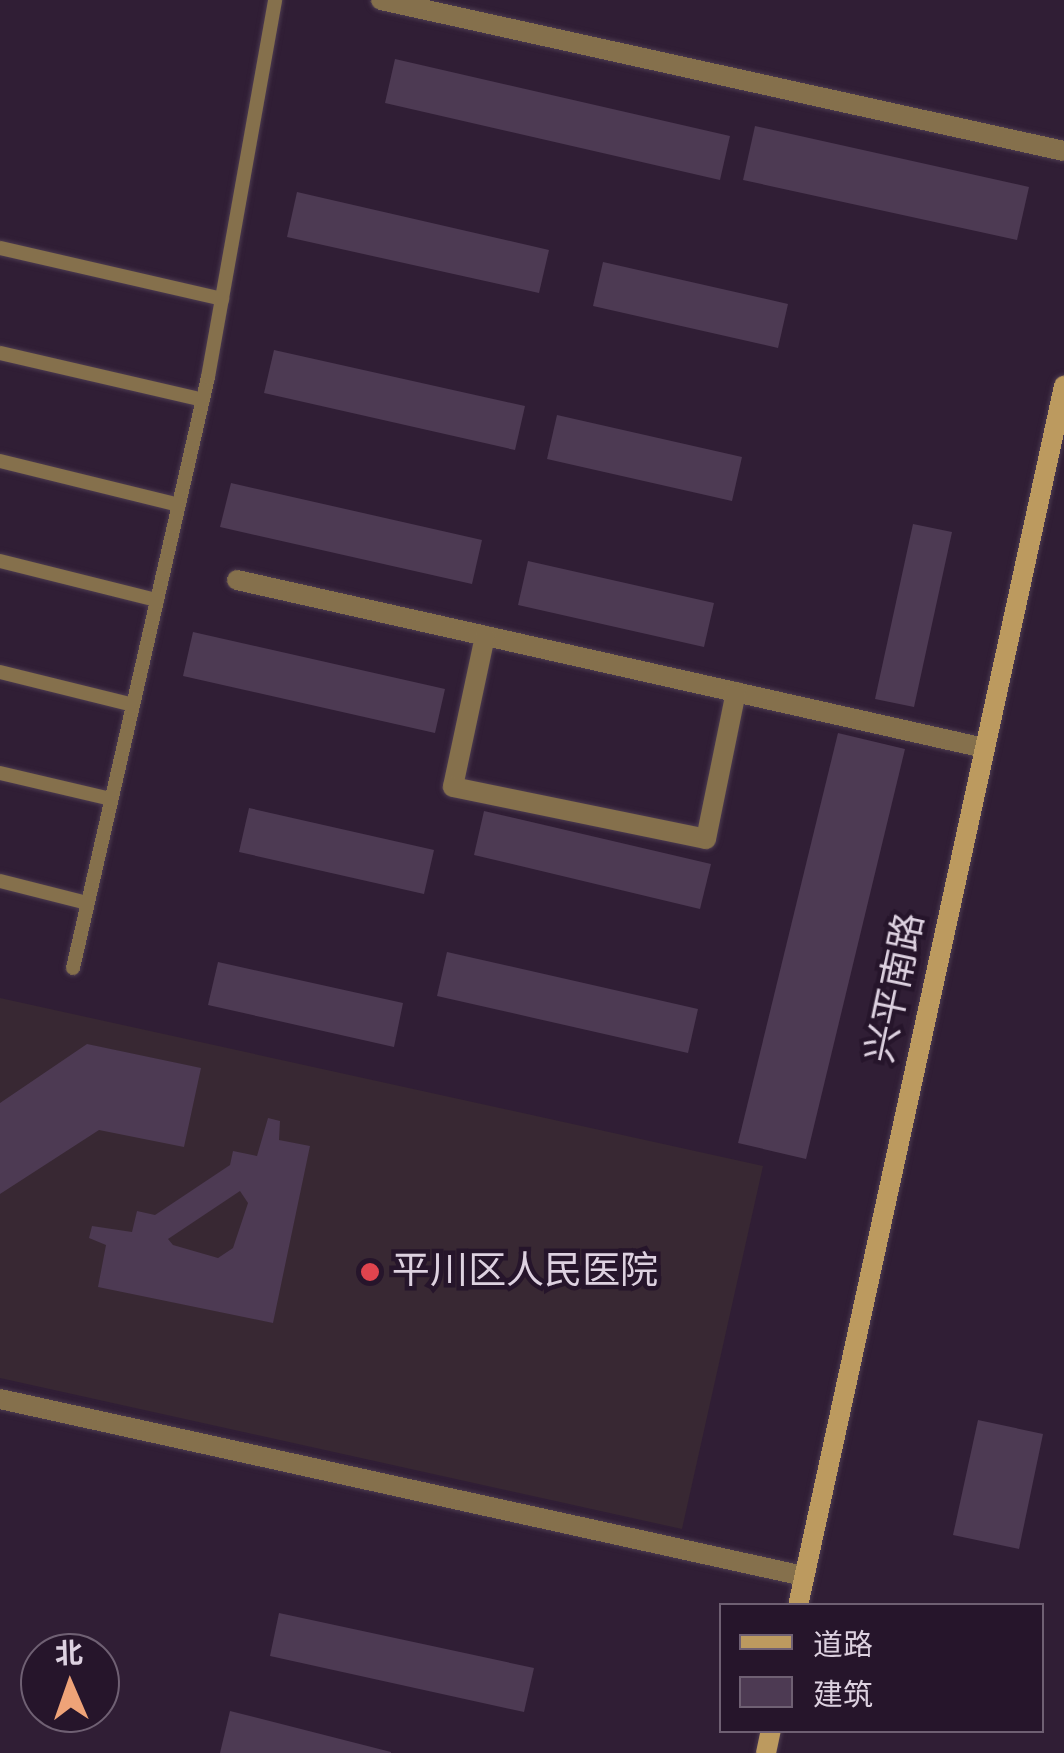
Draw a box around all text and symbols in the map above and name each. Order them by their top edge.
street label: 兴平南路 [858,909,934,1067]
place label: 平川区人民医院 [392,1249,658,1295]
marker: 平川区人民医院 [357,1259,383,1285]
legend [719,1603,1044,1733]
text: 道路 [813,1628,873,1664]
north arrow [20,1633,120,1733]
text: 北 [54,1638,84,1671]
text: 建筑 [813,1678,873,1714]

